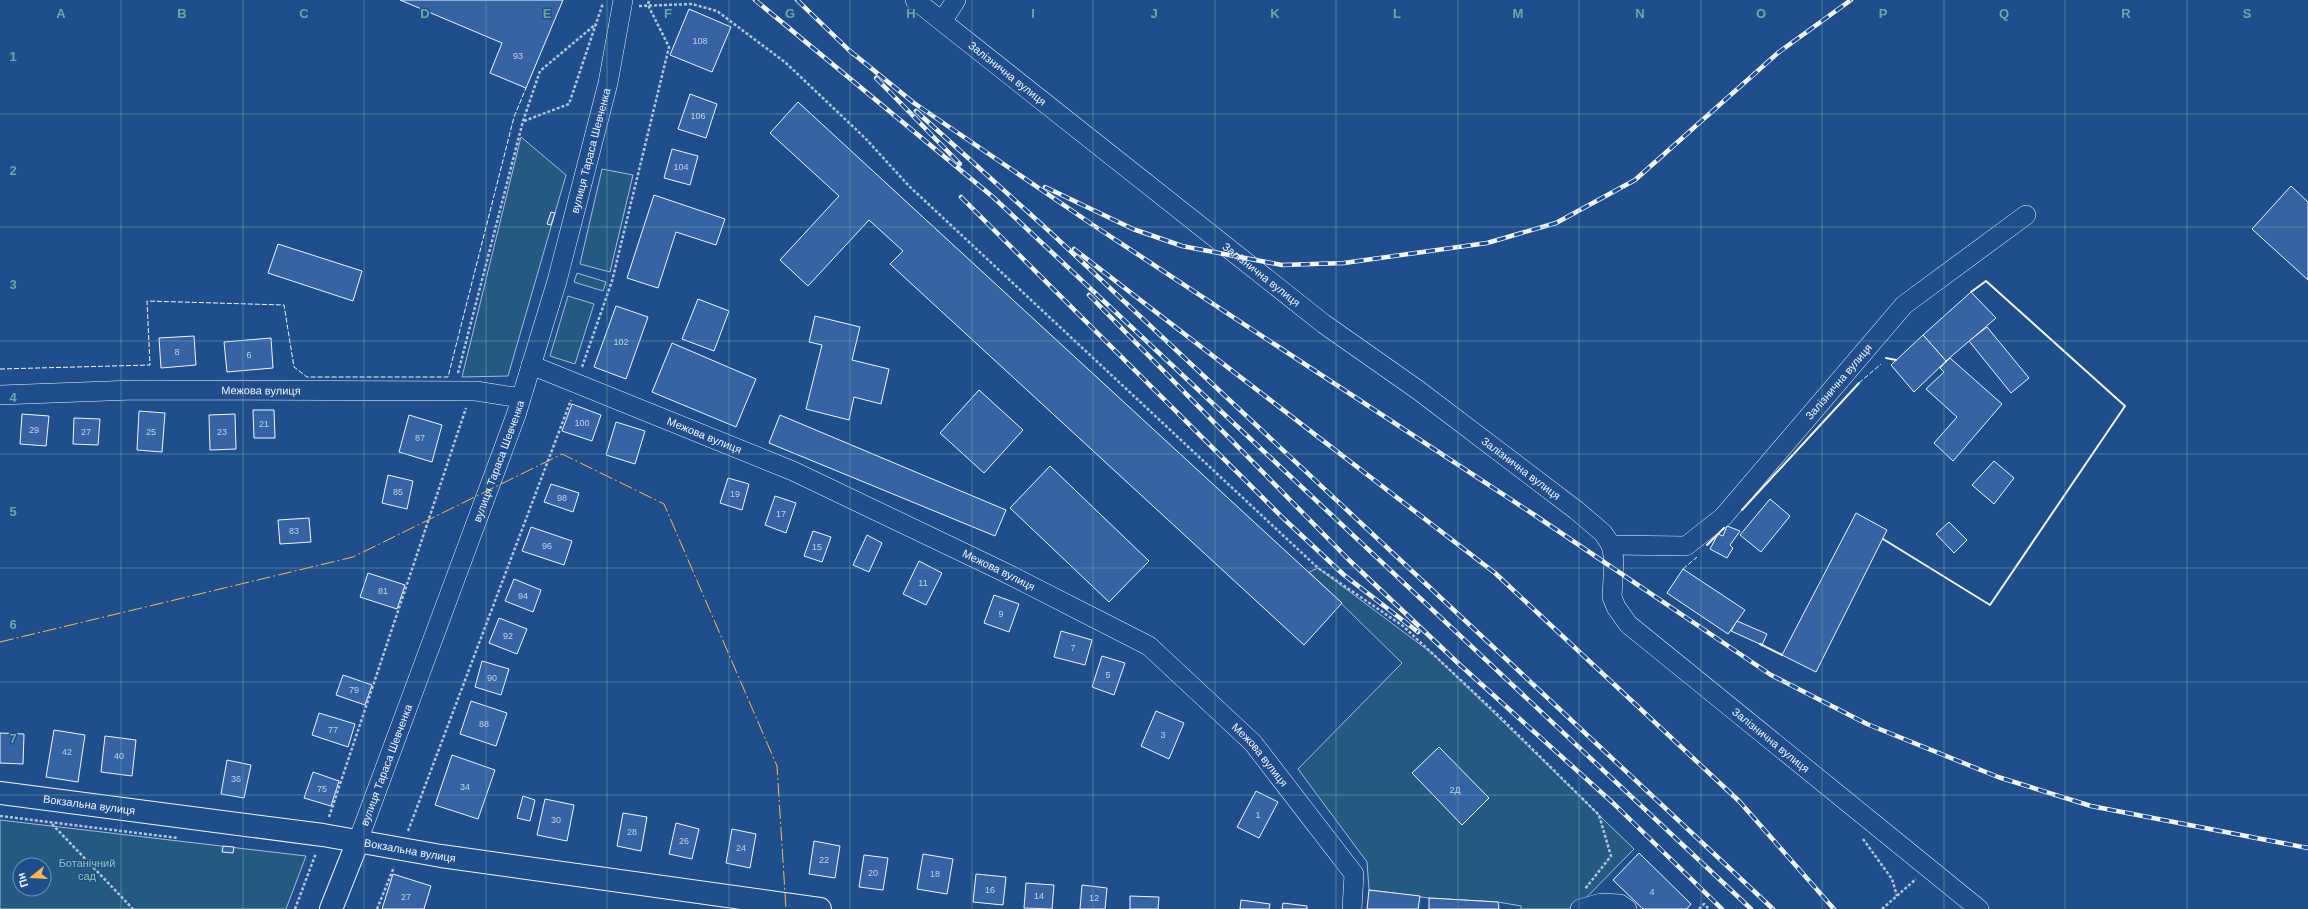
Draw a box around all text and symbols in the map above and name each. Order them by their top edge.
text: A [56,6,66,21]
text: B [177,6,187,21]
text: C [299,6,309,21]
text: D [420,6,430,21]
text: E [543,6,552,21]
text: F [664,6,672,21]
text: G [785,6,795,21]
text: H [906,6,916,21]
text: I [1031,6,1035,21]
text: J [1150,6,1158,21]
text: K [1270,6,1280,21]
text: L [1393,6,1401,21]
text: M [1513,6,1523,21]
text: N [1635,6,1645,21]
text: O [1756,6,1766,21]
text: P [1879,6,1888,21]
text: Q [1999,6,2009,21]
text: R [2121,6,2131,21]
text: S [2243,6,2252,21]
house number: 108 [692,36,708,46]
street label: Залізнична вулиця [966,39,1049,108]
text: 1 [9,49,17,64]
house number: 93 [513,51,523,61]
street label: вулиця Тараса Шевченка [569,86,613,215]
house number: 106 [690,111,706,121]
house number: 104 [673,162,689,172]
text: 2 [9,163,17,178]
street label: Залізнична вулиця [1220,240,1303,309]
text: 3 [9,277,17,292]
house number: 102 [613,337,629,347]
street label: Залізнична вулиця [1803,341,1874,422]
house number: 8 [174,347,180,357]
house number: 6 [246,350,252,360]
street label: Межова вулиця [221,384,301,396]
text: 4 [9,390,17,405]
street label: вулиця Тараса Шевченка [471,398,526,524]
street label: Межова вулиця [665,415,743,456]
house number: 100 [574,418,590,428]
house number: 21 [259,419,269,429]
house number: 29 [29,425,39,435]
house number: 27 [81,427,91,437]
house number: 25 [146,427,156,437]
house number: 23 [217,427,227,437]
house number: 87 [415,433,425,443]
street label: Залізнична вулиця [1479,435,1563,502]
house number: 85 [393,487,403,497]
house number: 19 [730,489,740,499]
house number: 98 [557,493,567,503]
text: 5 [9,504,17,519]
house number: 17 [776,509,786,519]
house number: 83 [289,526,299,536]
house number: 96 [542,541,552,551]
house number: 15 [812,542,822,552]
street label: Межова вулиця [961,547,1037,593]
house number: 11 [918,578,928,588]
house number: 81 [378,586,388,596]
house number: 94 [518,591,528,601]
house number: 9 [998,609,1004,619]
text: 6 [9,617,17,632]
house number: 92 [503,631,513,641]
house number: 7 [1070,643,1076,653]
house number: 5 [1105,670,1111,680]
house number: 90 [487,673,497,683]
house number: 79 [349,685,359,695]
street label: вулиця Тараса Шевченка [358,702,414,828]
street label: Залізнична вулиця [1730,705,1812,775]
house number: 88 [479,719,489,729]
street label: Межова вулиця [1230,721,1290,789]
house number: 77 [328,725,338,735]
house number: 3 [1160,730,1166,740]
text: 7 [9,731,17,746]
house number: 42 [62,747,72,757]
house number: 40 [114,751,124,761]
house number: 36 [231,774,241,784]
house number: 34 [460,782,470,792]
house number: 75 [317,784,327,794]
house number: 2Д [1449,785,1461,795]
street label: Вокзальна вулиця [42,793,136,817]
house number: 1 [1255,810,1261,820]
house number: 30 [551,815,561,825]
house number: 28 [627,827,637,837]
street label: Вокзальна вулиця [363,836,457,864]
house number: 26 [679,836,689,846]
house number: 24 [736,843,746,853]
house number: 22 [819,855,829,865]
north arrow [12,857,52,897]
park label: Ботанічний сад [59,857,115,882]
house number: 20 [868,868,878,878]
house number: 18 [930,869,940,879]
text: Пн [15,871,30,889]
house number: 16 [985,885,995,895]
house number: 4 [1649,887,1655,897]
house number: 14 [1034,891,1044,901]
house number: 27 [401,892,411,902]
house number: 12 [1089,893,1099,903]

